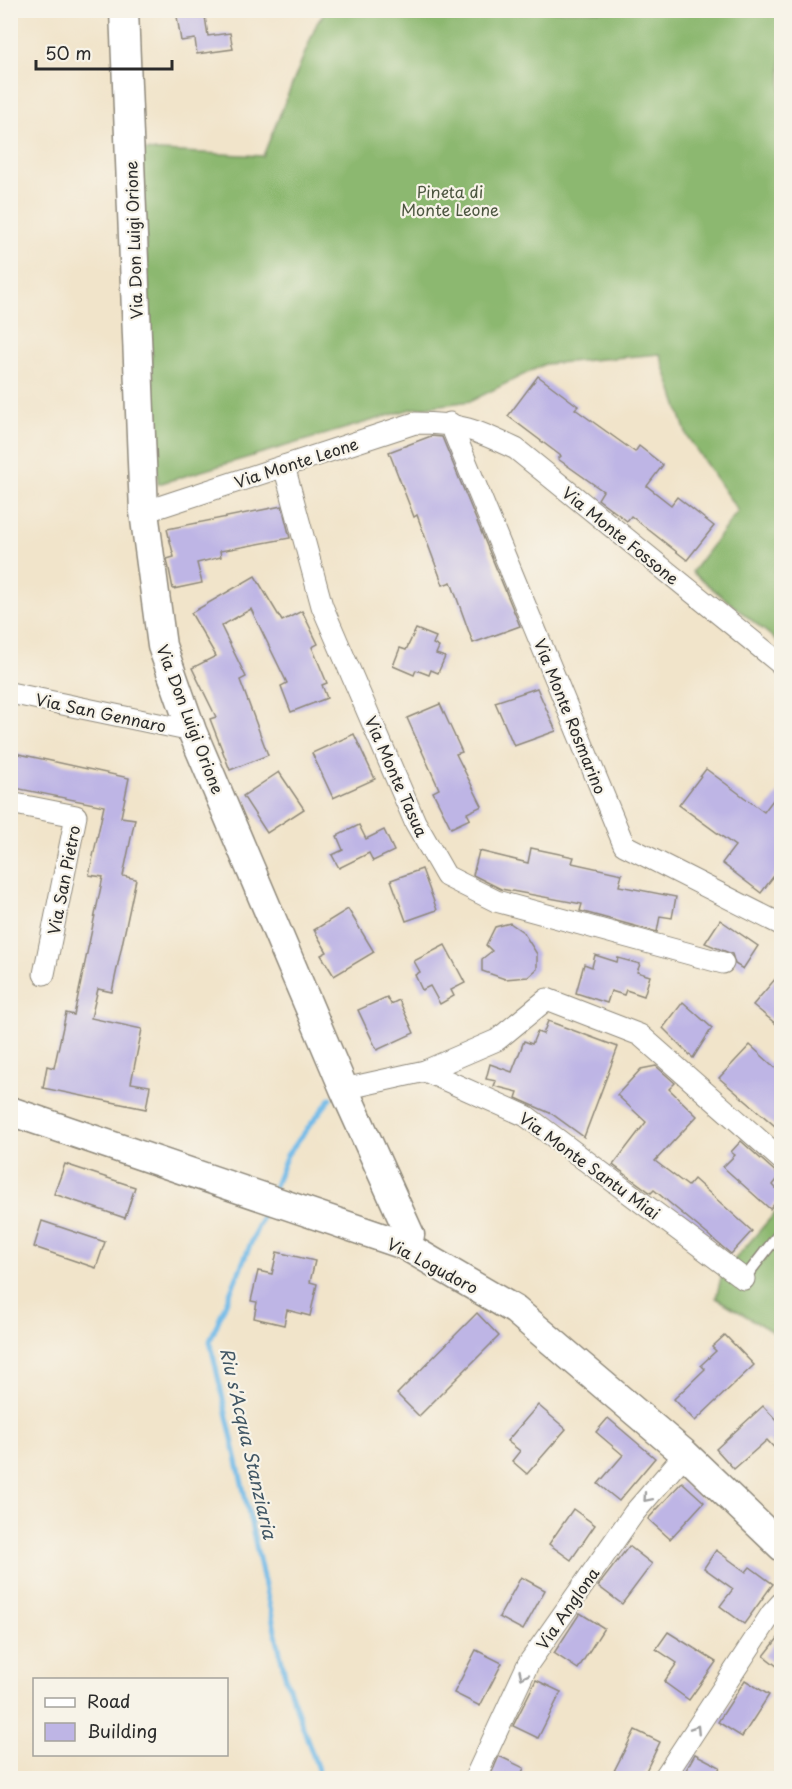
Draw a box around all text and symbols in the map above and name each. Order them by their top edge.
scale bar [36,33,172,71]
text: 50 m [45,39,92,66]
street label: Via Don Luigi Orione [118,160,148,320]
park label: Pineta di Monte Leone [401,179,499,221]
street label: Via Monte Leone [231,431,361,493]
street label: Via Monte Fossone [557,480,685,590]
street label: Via Monte Rosmarino [529,635,613,797]
street label: Via Don Luigi Orione [151,641,231,797]
street label: Via San Gennaro [33,686,169,738]
street label: Via Monte Tasua [360,712,434,840]
street label: Via San Pietro [41,823,85,937]
street label: Via Monte Santu Miai [515,1106,665,1224]
street label: Via Logudoro [383,1231,483,1299]
water label: Riu s'Acqua Stanziaria [214,1345,284,1542]
one-way arrow [643,1491,654,1502]
street label: Via Anglona [530,1562,604,1654]
one-way arrow [518,1669,530,1680]
legend [33,1678,228,1756]
text: Road [87,1687,131,1714]
text: Building [87,1717,157,1744]
one-way arrow [689,1725,700,1736]

